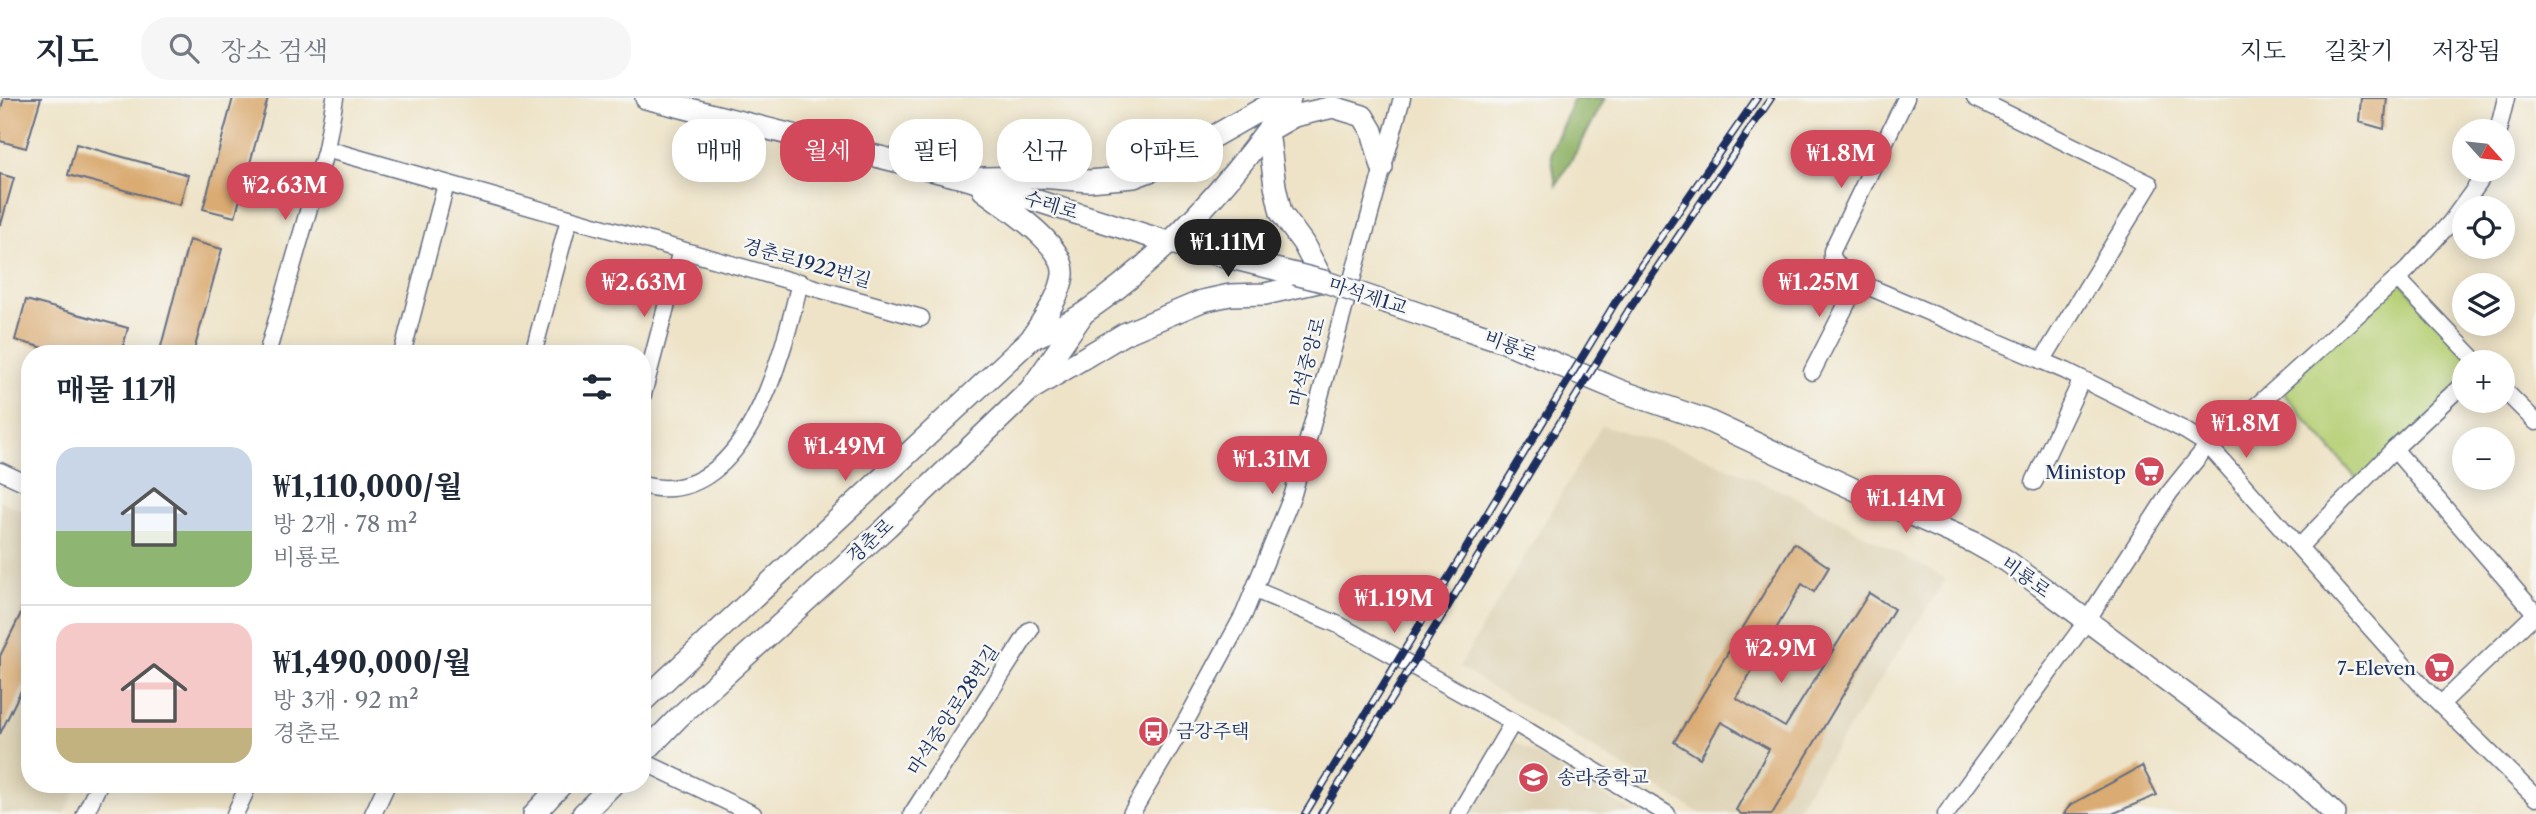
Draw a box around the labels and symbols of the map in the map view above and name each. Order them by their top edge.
north arrow [2452,119,2515,182]
pin: ₩1.8M [1792,130,1890,190]
pin: ₩2.63M [228,162,342,222]
street label: 수레로 [1021,186,1081,224]
pin: ₩1.11M [1171,220,1285,279]
street label: 경춘로1922번길 [740,234,874,292]
pin: ₩2.63M [587,260,701,319]
pin: ₩1.25M [1762,260,1876,319]
street label: 마석제1교 [1326,272,1410,320]
street label: 마석중앙로 [1284,315,1330,409]
street label: 비룡로 [1481,325,1541,367]
pin: ₩1.8M [2197,400,2295,460]
pin: ₩1.49M [788,424,902,483]
pin: ₩1.31M [1215,436,1329,496]
supermarket icon: Ministop [2132,455,2166,489]
place label: Ministop [2045,461,2126,484]
pin: ₩1.14M [1849,476,1963,535]
street label: 경춘로 [842,514,898,568]
street label: 비룡로 [1997,552,2055,602]
pin: ₩1.19M [1337,575,1451,635]
pin: ₩2.9M [1732,626,1830,685]
street label: 마석중앙로28번길 [902,641,1004,779]
supermarket icon: 7-Eleven [2422,651,2456,685]
place label: 7-Eleven [2337,657,2416,680]
bus stop icon: 금강주택 [1136,714,1170,748]
place label: 금강주택 [1176,720,1249,743]
school or university icon: 송라중학교 [1517,760,1551,794]
place label: 송라중학교 [1557,766,1649,789]

